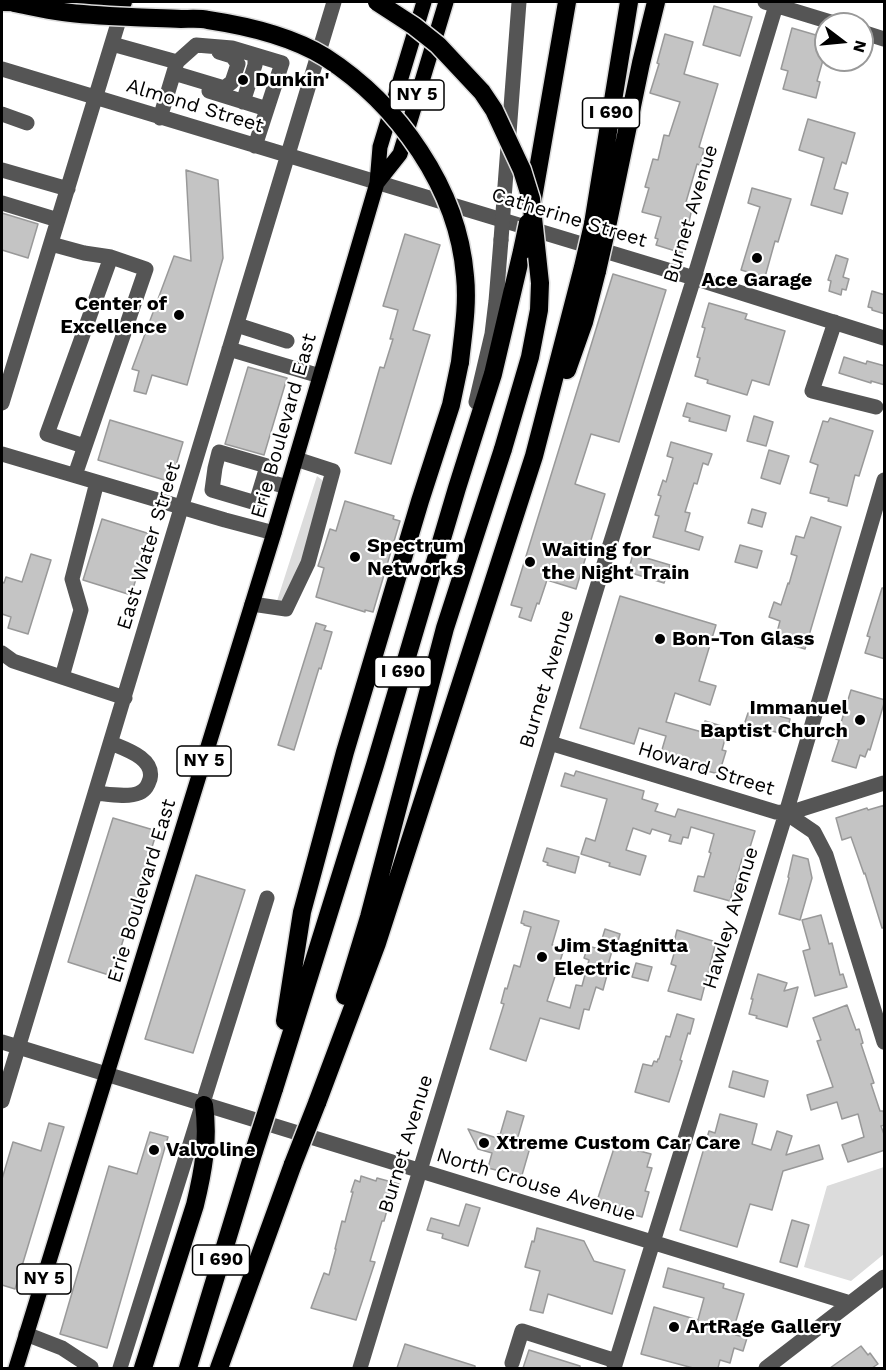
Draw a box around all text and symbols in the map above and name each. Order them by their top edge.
north arrow [814,12,874,72]
text: N [849,38,871,55]
place label: Dunkin' [255,68,330,92]
marker: Dunkin' [236,73,250,87]
street label: Almond Street [123,74,267,138]
road number: NY 5 [390,80,444,110]
road number: I 690 [582,98,640,128]
street label: Burnet Avenue [659,142,723,286]
street label: Catherine Street [488,183,650,253]
marker: Ace Garage [750,251,764,265]
place label: Ace Garage [702,268,812,292]
place label: Center of Excellence [60,292,167,339]
marker: Center of Excellence [172,308,186,322]
street label: Erie Boulevard East [246,331,322,521]
street label: East Water Street [112,459,186,633]
place label: Spectrum Networks [367,534,464,581]
place label: Waiting for the Night Train [542,538,689,585]
marker: Spectrum Networks [348,550,362,564]
marker: Waiting for the Night Train [523,555,537,569]
street label: Burnet Avenue [515,607,579,751]
place label: Bon-Ton Glass [672,627,814,651]
marker: Bon-Ton Glass [653,632,667,646]
road number: I 690 [374,657,432,687]
place label: Immanuel Baptist Church [700,696,848,743]
marker: Immanuel Baptist Church [853,713,867,727]
street label: Howard Street [635,737,777,801]
road number: NY 5 [177,746,231,776]
street label: Erie Boulevard East [103,796,181,986]
street label: Hawley Avenue [698,844,764,992]
place label: Jim Stagnitta Electric [554,934,688,981]
marker: Jim Stagnitta Electric [535,950,549,964]
street label: Burnet Avenue [374,1072,438,1216]
place label: Xtreme Custom Car Care [496,1131,741,1155]
marker: Xtreme Custom Car Care [477,1136,491,1150]
place label: Valvoline [166,1138,256,1162]
marker: Valvoline [147,1143,161,1157]
street label: North Crouse Avenue [433,1143,639,1227]
road number: I 690 [192,1245,250,1275]
road number: NY 5 [17,1264,71,1294]
place label: ArtRage Gallery [686,1315,841,1339]
marker: ArtRage Gallery [667,1320,681,1334]

